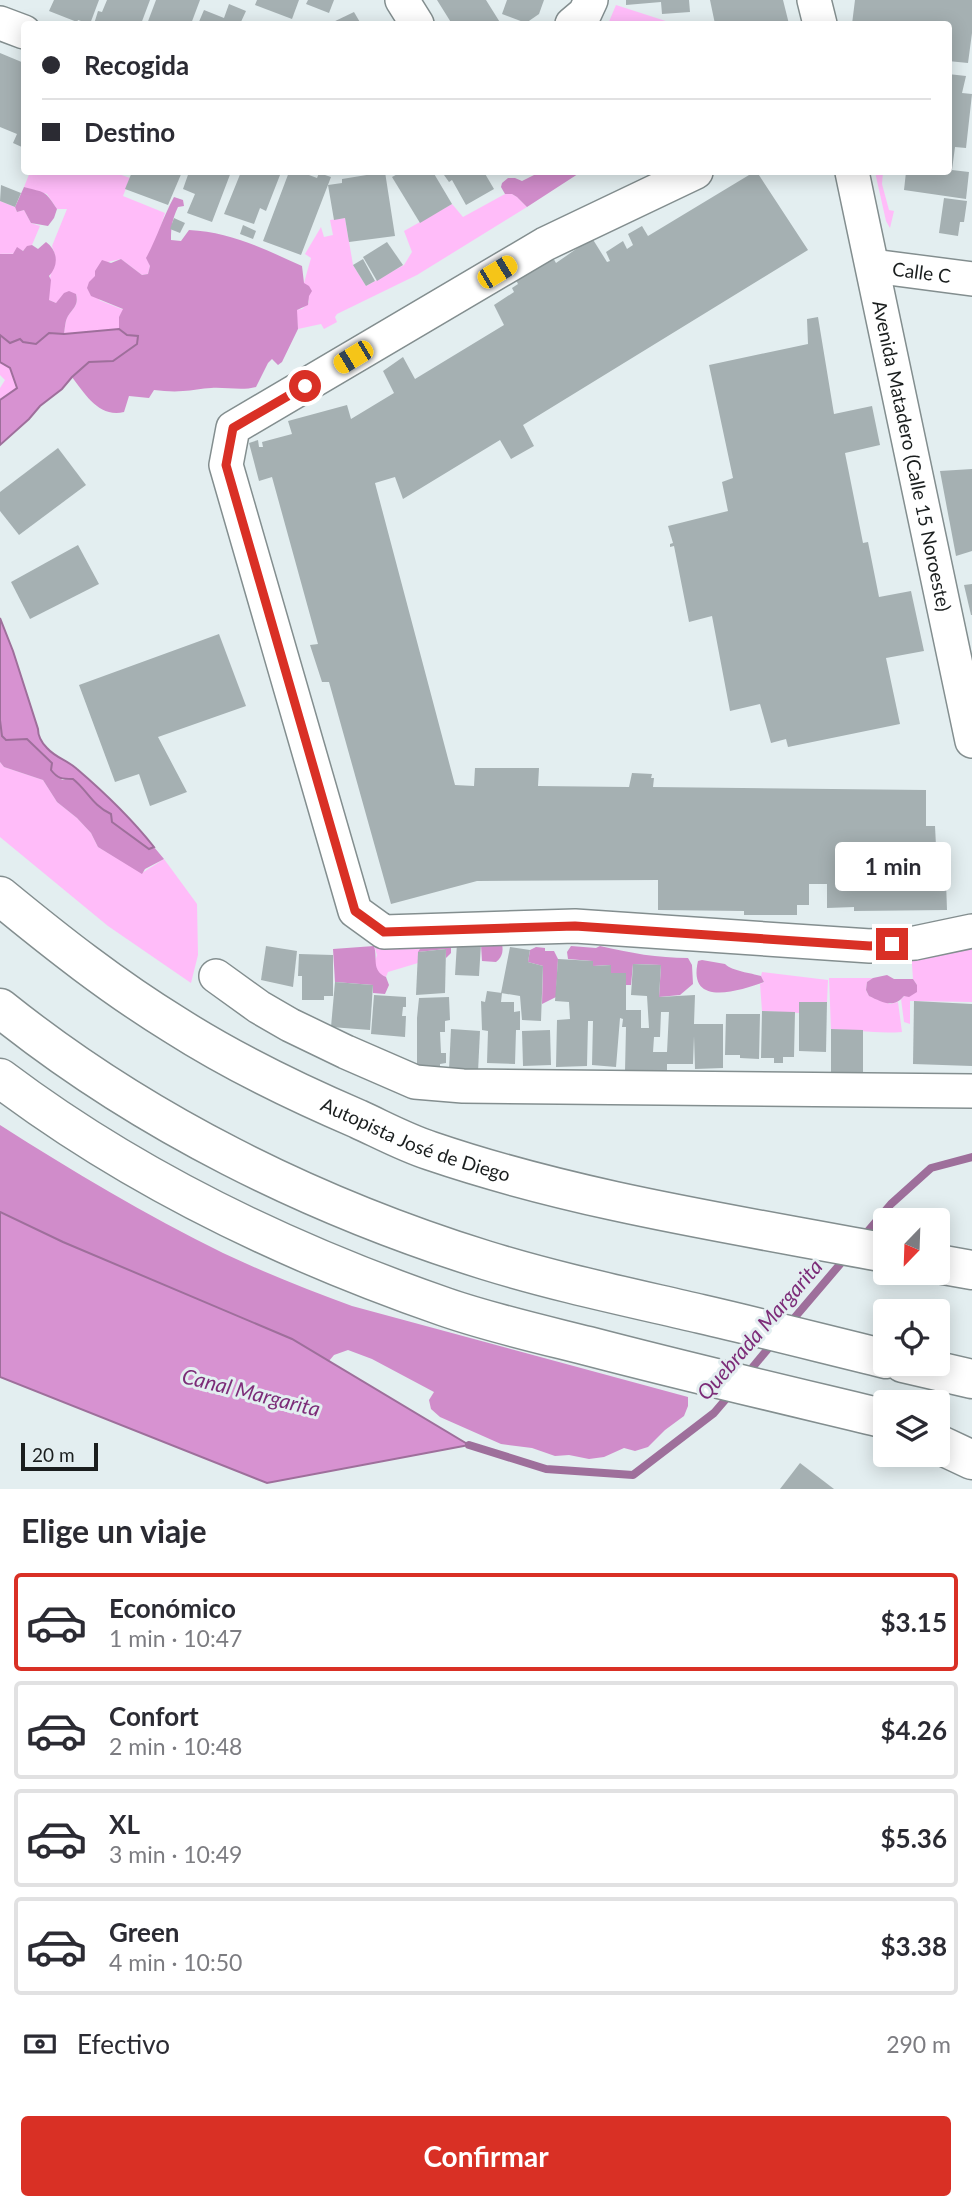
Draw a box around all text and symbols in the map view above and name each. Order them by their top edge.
text: Recogida [84,49,189,81]
text: Destino [84,116,175,148]
car [474,252,521,292]
street label: Calle C [891,257,953,287]
street label: Avenida Matadero (Calle 15 Noroeste) [868,298,956,613]
car [330,337,377,377]
route start [289,370,321,402]
callout: 1 min [834,842,950,892]
text: 1 min [864,852,922,880]
route end [876,928,908,960]
street label: Autopista José de Diego [318,1092,513,1186]
north arrow [873,1208,950,1284]
map controls [873,1208,950,1467]
water label: Quebrada Margarita [691,1254,827,1404]
button: locate [873,1299,950,1376]
water label: Canal Margarita [180,1362,323,1421]
button: layers [873,1390,950,1467]
scale bar [21,1440,98,1472]
text: 20 m [32,1443,75,1466]
text: Elige un viaje [21,1511,206,1550]
icon: car [25,1591,88,1654]
text: Económico [109,1592,236,1624]
text: $3.15 [881,1606,947,1638]
text: 1 min · 10:47 [109,1624,242,1652]
icon: car [25,1699,88,1762]
text: Confort [109,1700,199,1732]
text: $4.26 [881,1714,947,1746]
text: 2 min · 10:48 [109,1732,242,1760]
icon: car [25,1807,88,1870]
text: XL [109,1808,140,1840]
text: $5.36 [881,1822,947,1854]
text: 3 min · 10:49 [109,1840,242,1868]
icon: car [25,1915,88,1978]
text: Green [109,1916,179,1948]
text: $3.38 [881,1930,947,1962]
text: 4 min · 10:50 [109,1948,242,1976]
icon: cash [21,2025,59,2063]
text: Efectivo [77,2028,170,2060]
text: 290 m [886,2030,951,2058]
button: Confirmar [21,2116,951,2196]

